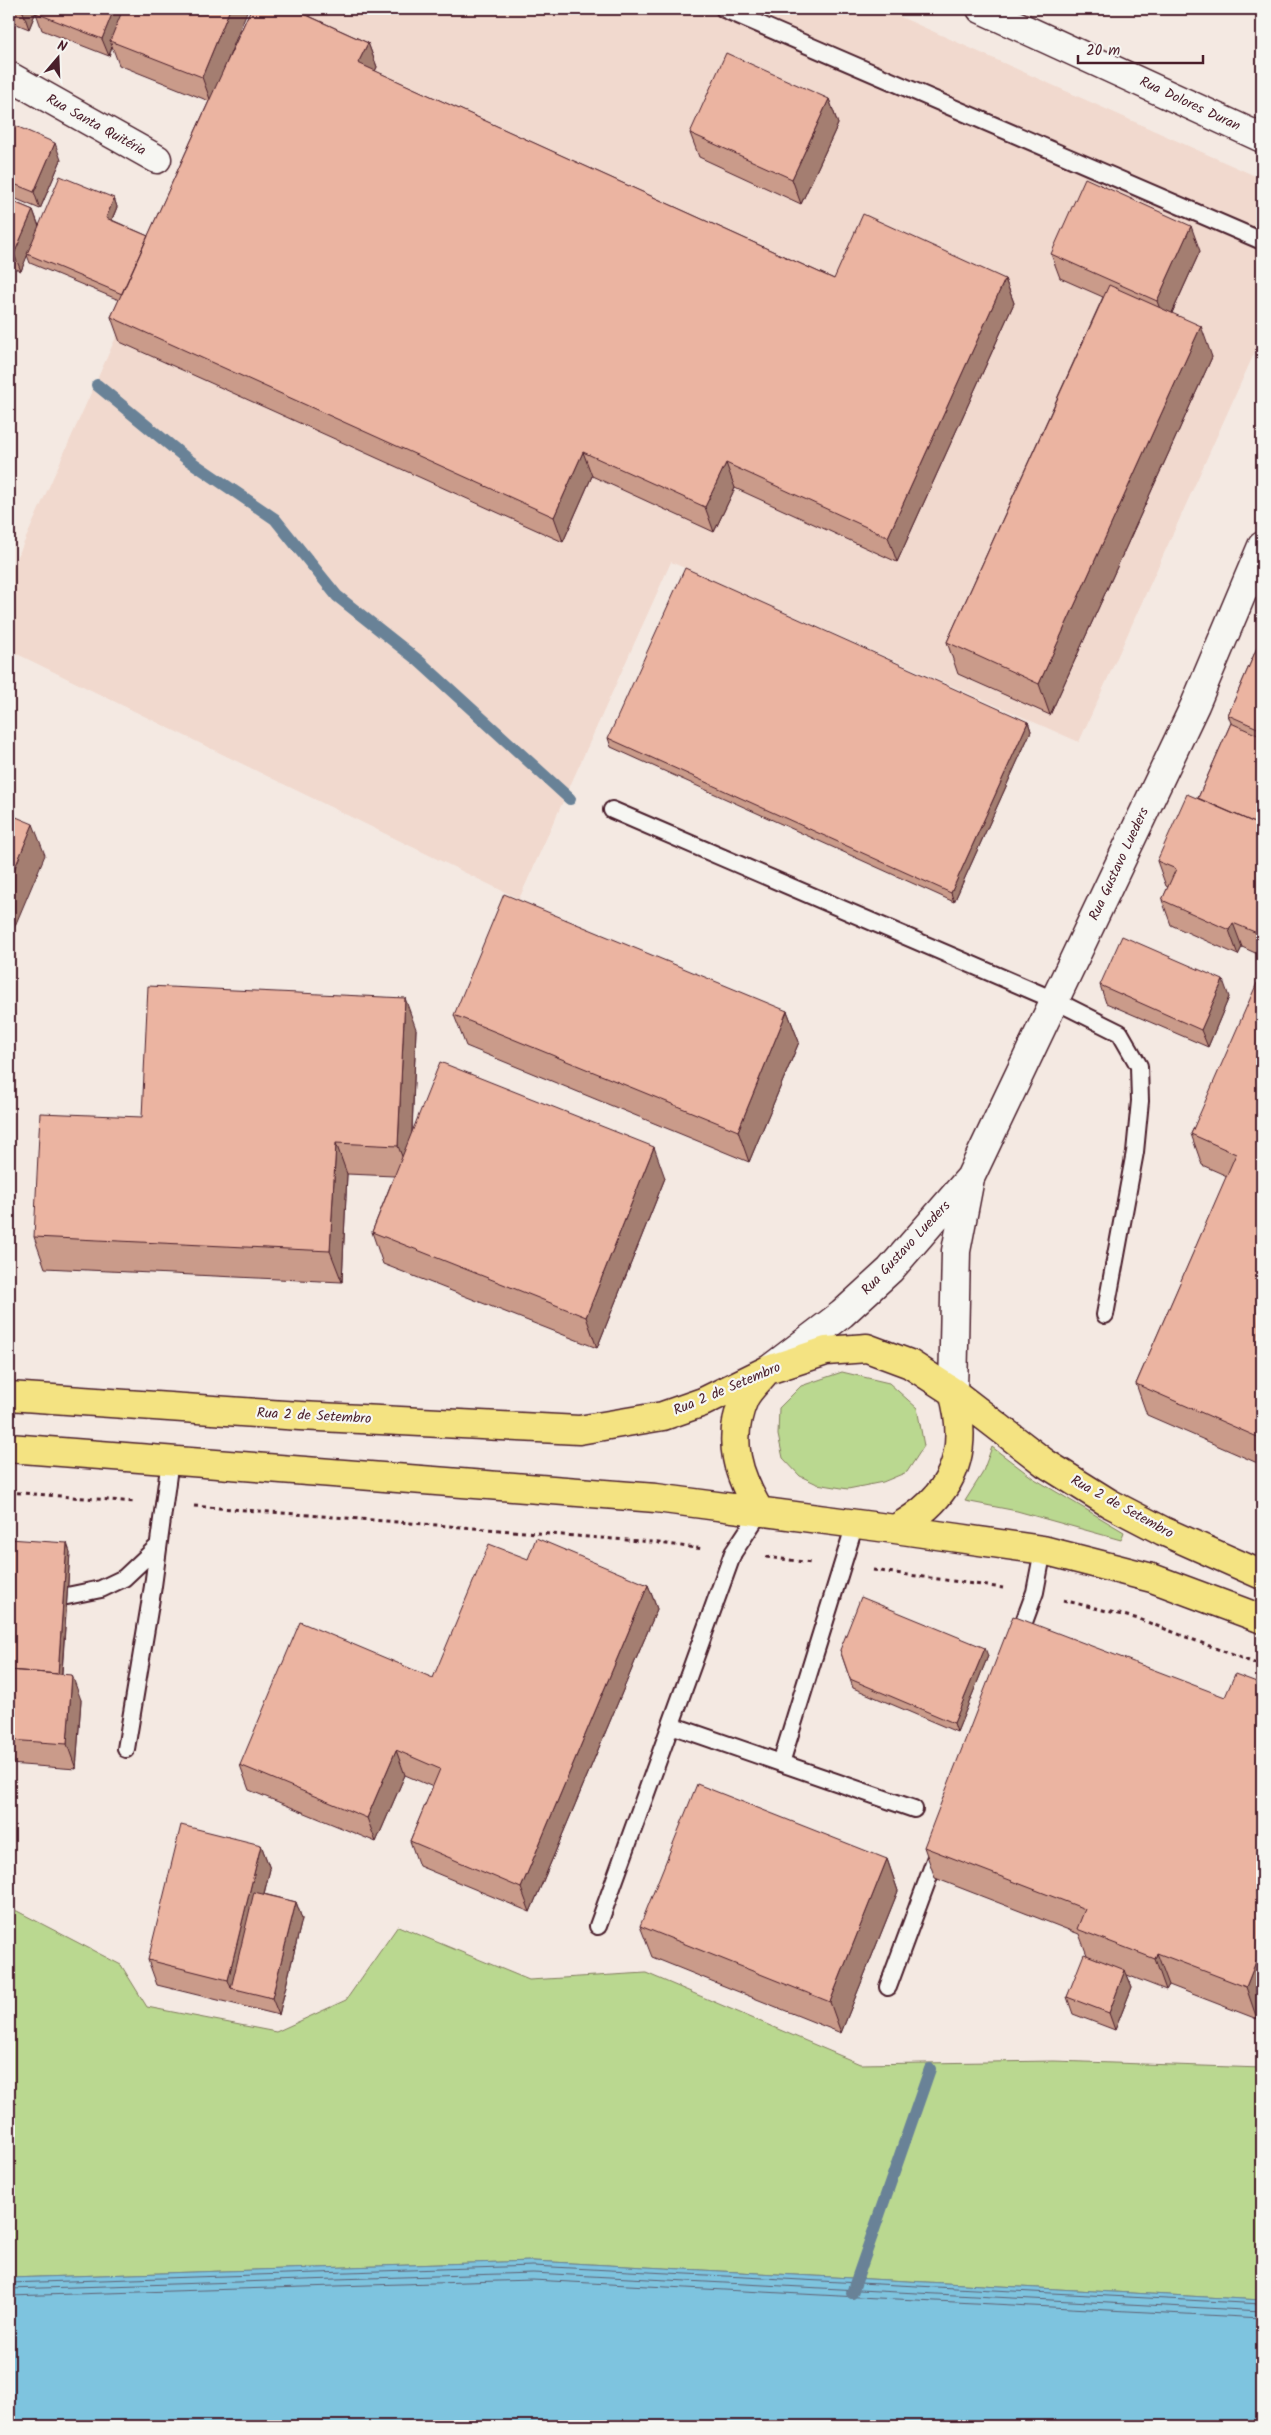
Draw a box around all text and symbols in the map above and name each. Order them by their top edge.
north arrow [32,32,82,82]
scale bar [1078,32,1204,64]
text: N [54,35,70,59]
text: 20 m [1086,39,1120,63]
street label: Rua Dolores Duran [1136,71,1244,137]
street label: Rua Santa Quitéria [42,88,150,162]
street label: Rua Gustavo Lueders [1083,804,1155,924]
street label: Rua Gustavo Lueders [856,1196,956,1300]
street label: Rua 2 de Setembro [670,1356,784,1422]
street label: Rua 2 de Setembro [256,1402,372,1430]
street label: Rua 2 de Setembro [1067,1470,1177,1544]

